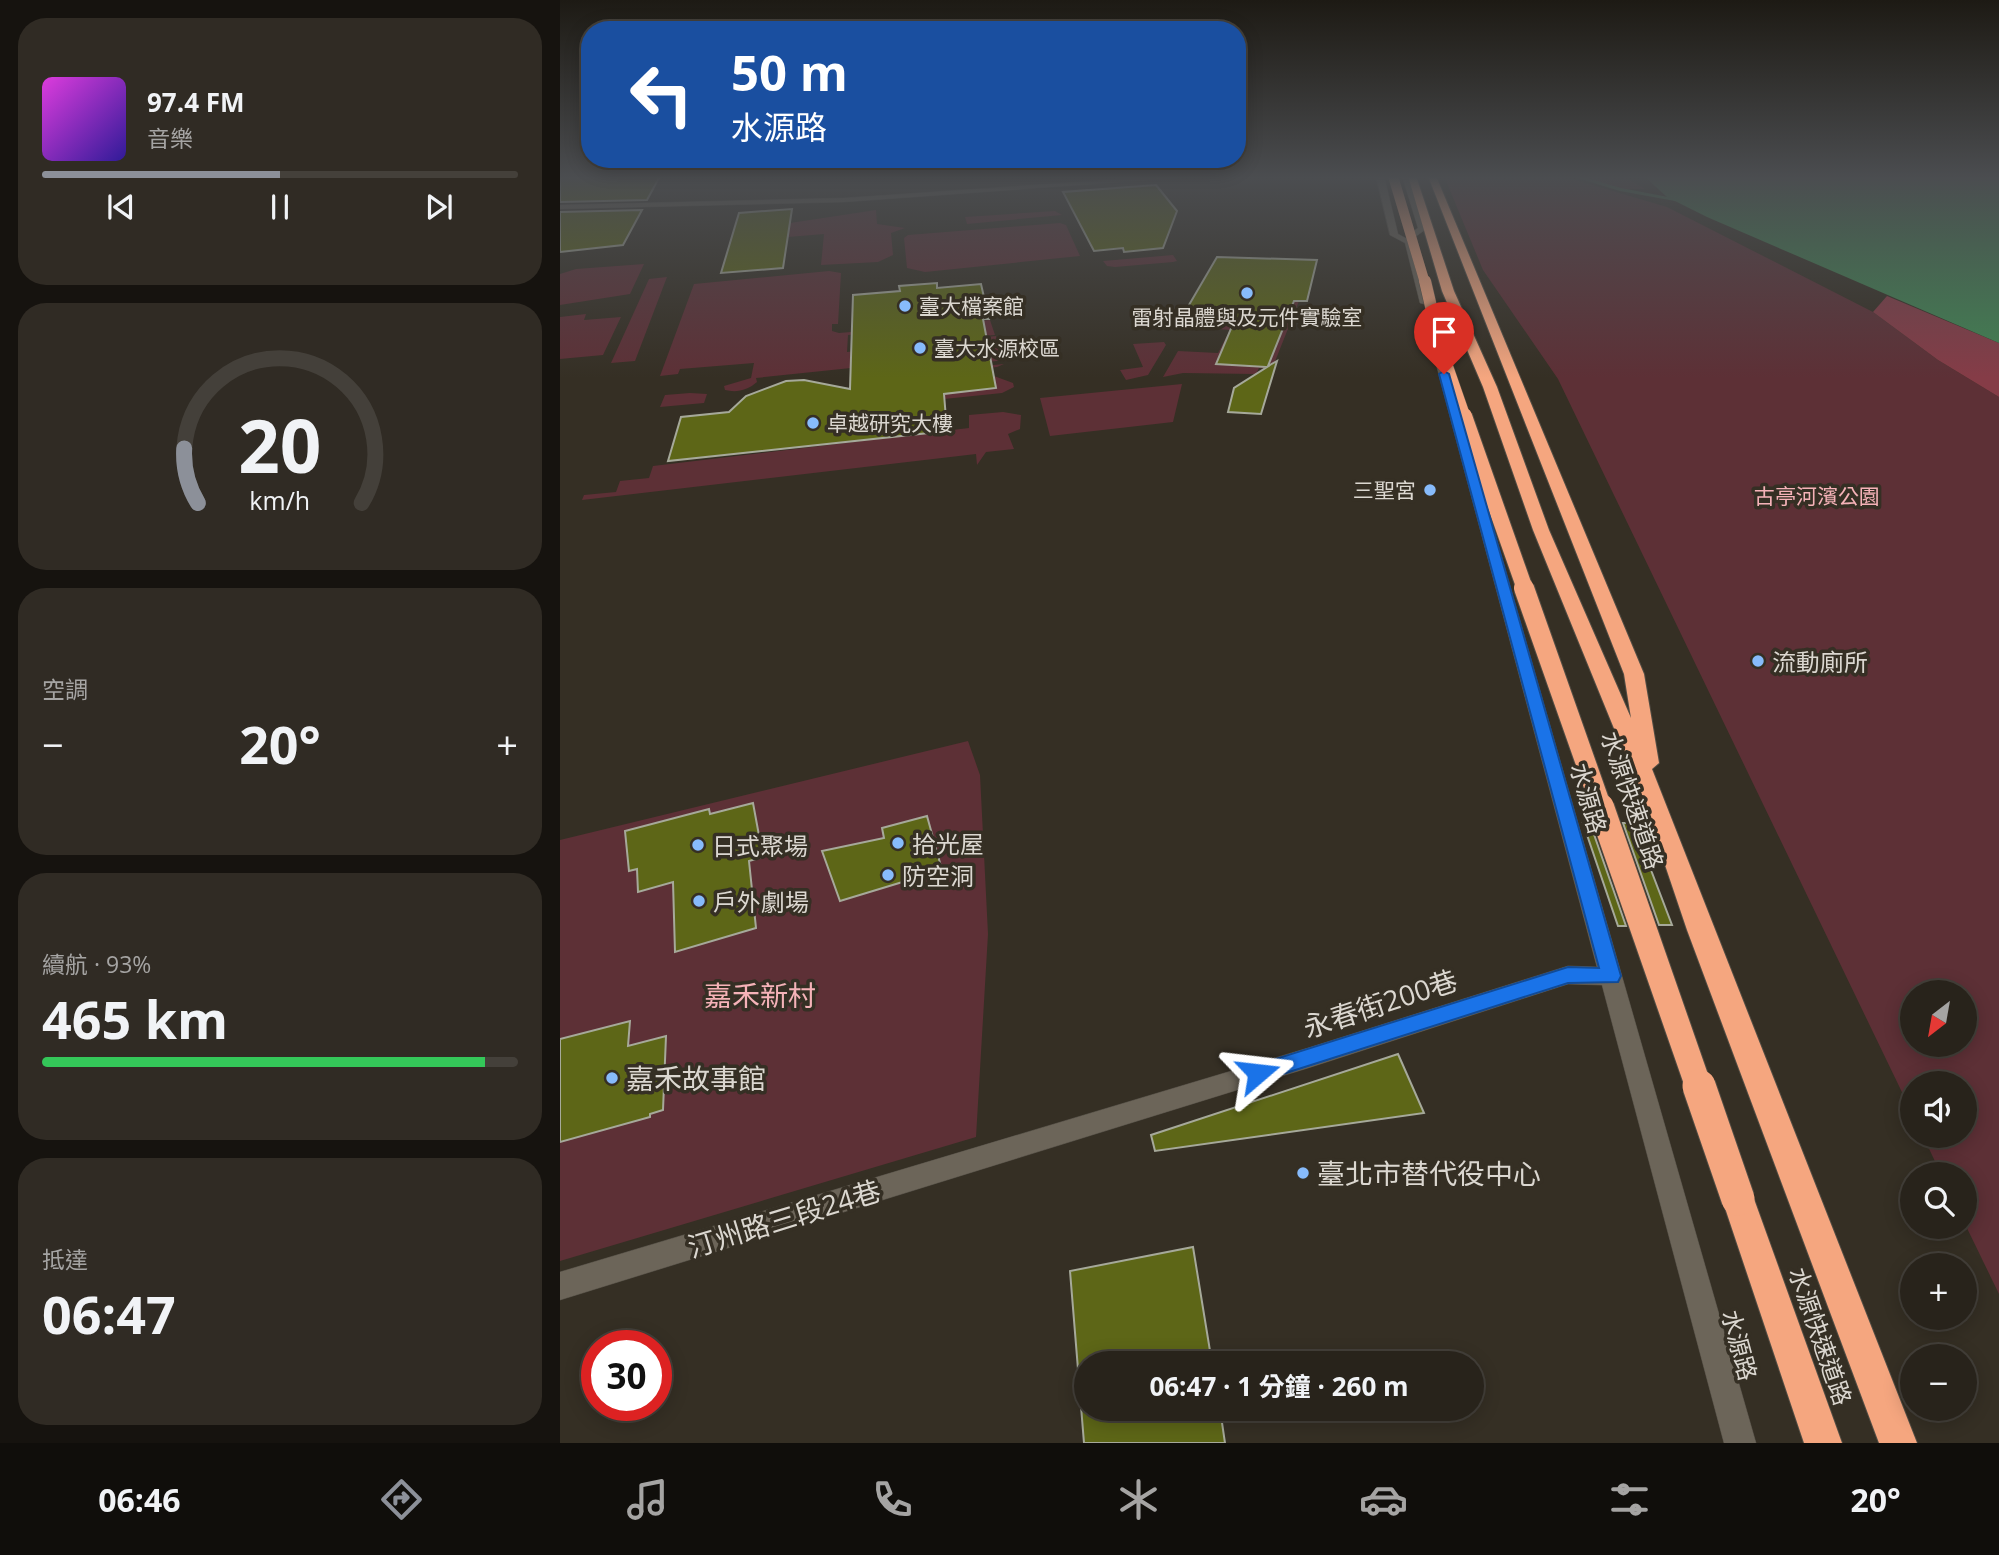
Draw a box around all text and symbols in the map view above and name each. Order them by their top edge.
text: 50 m [731,39,848,105]
icon: left [616,49,707,140]
text: 97.4 FM [147,84,245,120]
text: 水源路 [731,105,827,148]
text: 音樂 [147,122,193,154]
icon: previous [102,188,140,226]
icon: pause [261,188,299,226]
icon: next [420,188,458,226]
marker: 雷射晶體與及元件實驗室 [1239,285,1255,301]
place label: 臺大檔案館 [919,292,1024,320]
marker: 臺大檔案館 [897,298,913,314]
pin [1414,302,1474,374]
place label: 雷射晶體與及元件實驗室 [1132,303,1363,331]
icon: arrive [1425,313,1463,351]
place label: 臺大水源校區 [934,334,1060,362]
marker: 臺大水源校區 [912,340,928,356]
text: 20 [238,395,322,494]
place label: 卓越研究大樓 [827,409,953,437]
marker: 卓越研究大樓 [805,415,821,431]
place label: 三聖宮 [1353,476,1416,504]
text: km/h [250,482,310,516]
marker: 三聖宮 [1422,482,1438,498]
park label: 古亭河濱公園 [1754,482,1880,510]
place label: 流動廁所 [1772,645,1868,678]
marker: 流動廁所 [1750,653,1766,669]
text: 空調 [42,673,88,705]
text: 20° [239,708,321,779]
text: − [42,718,64,770]
text: + [496,718,518,770]
street label: 水源快速道路 [1594,727,1672,873]
street label: 水源路 [1563,759,1615,837]
place label: 拾光屋 [912,827,984,860]
place label: 日式聚場 [712,829,808,862]
marker: 拾光屋 [890,835,906,851]
marker: 日式聚場 [690,837,706,853]
place label: 防空洞 [902,859,974,892]
marker: 防空洞 [880,867,896,883]
place label: 戶外劇場 [713,885,809,918]
marker: 戶外劇場 [691,893,707,909]
text: 續航 · 93% [42,948,151,980]
street label: 永春街200巷 [1298,960,1462,1046]
park label: 嘉禾新村 [704,976,816,1014]
north arrow [1900,980,1978,1057]
map controls [1900,980,1977,1421]
text: 465 km [42,983,228,1054]
position arrow [1221,1036,1295,1110]
place label: 嘉禾故事館 [626,1059,766,1097]
marker: 嘉禾故事館 [604,1070,620,1086]
button: sound [1900,1071,1977,1148]
place label: 臺北市替代役中心 [1317,1154,1541,1192]
button: search [1900,1162,1977,1239]
marker: 臺北市替代役中心 [1295,1165,1311,1181]
street label: 汀州路三段24巷 [683,1171,885,1265]
text: 抵達 [42,1243,88,1275]
button: + [1900,1253,1977,1330]
street label: 水源快速道路 [1782,1263,1860,1409]
text: 06:47 [42,1278,176,1349]
street label: 水源路 [1715,1306,1765,1384]
speed limit sign: 30 [581,1330,672,1421]
button: − [1900,1344,1977,1421]
text: 06:47 · 1 分鐘 · 260 m [1149,1368,1409,1404]
icon: directions [377,1475,426,1524]
icon: music [623,1475,672,1524]
icon: phone [868,1475,917,1524]
icon: climate [1114,1475,1163,1524]
icon: car [1359,1475,1408,1524]
icon: filters [1605,1475,1654,1524]
text: 06:46 [98,1478,181,1521]
text: 20° [1850,1478,1901,1521]

